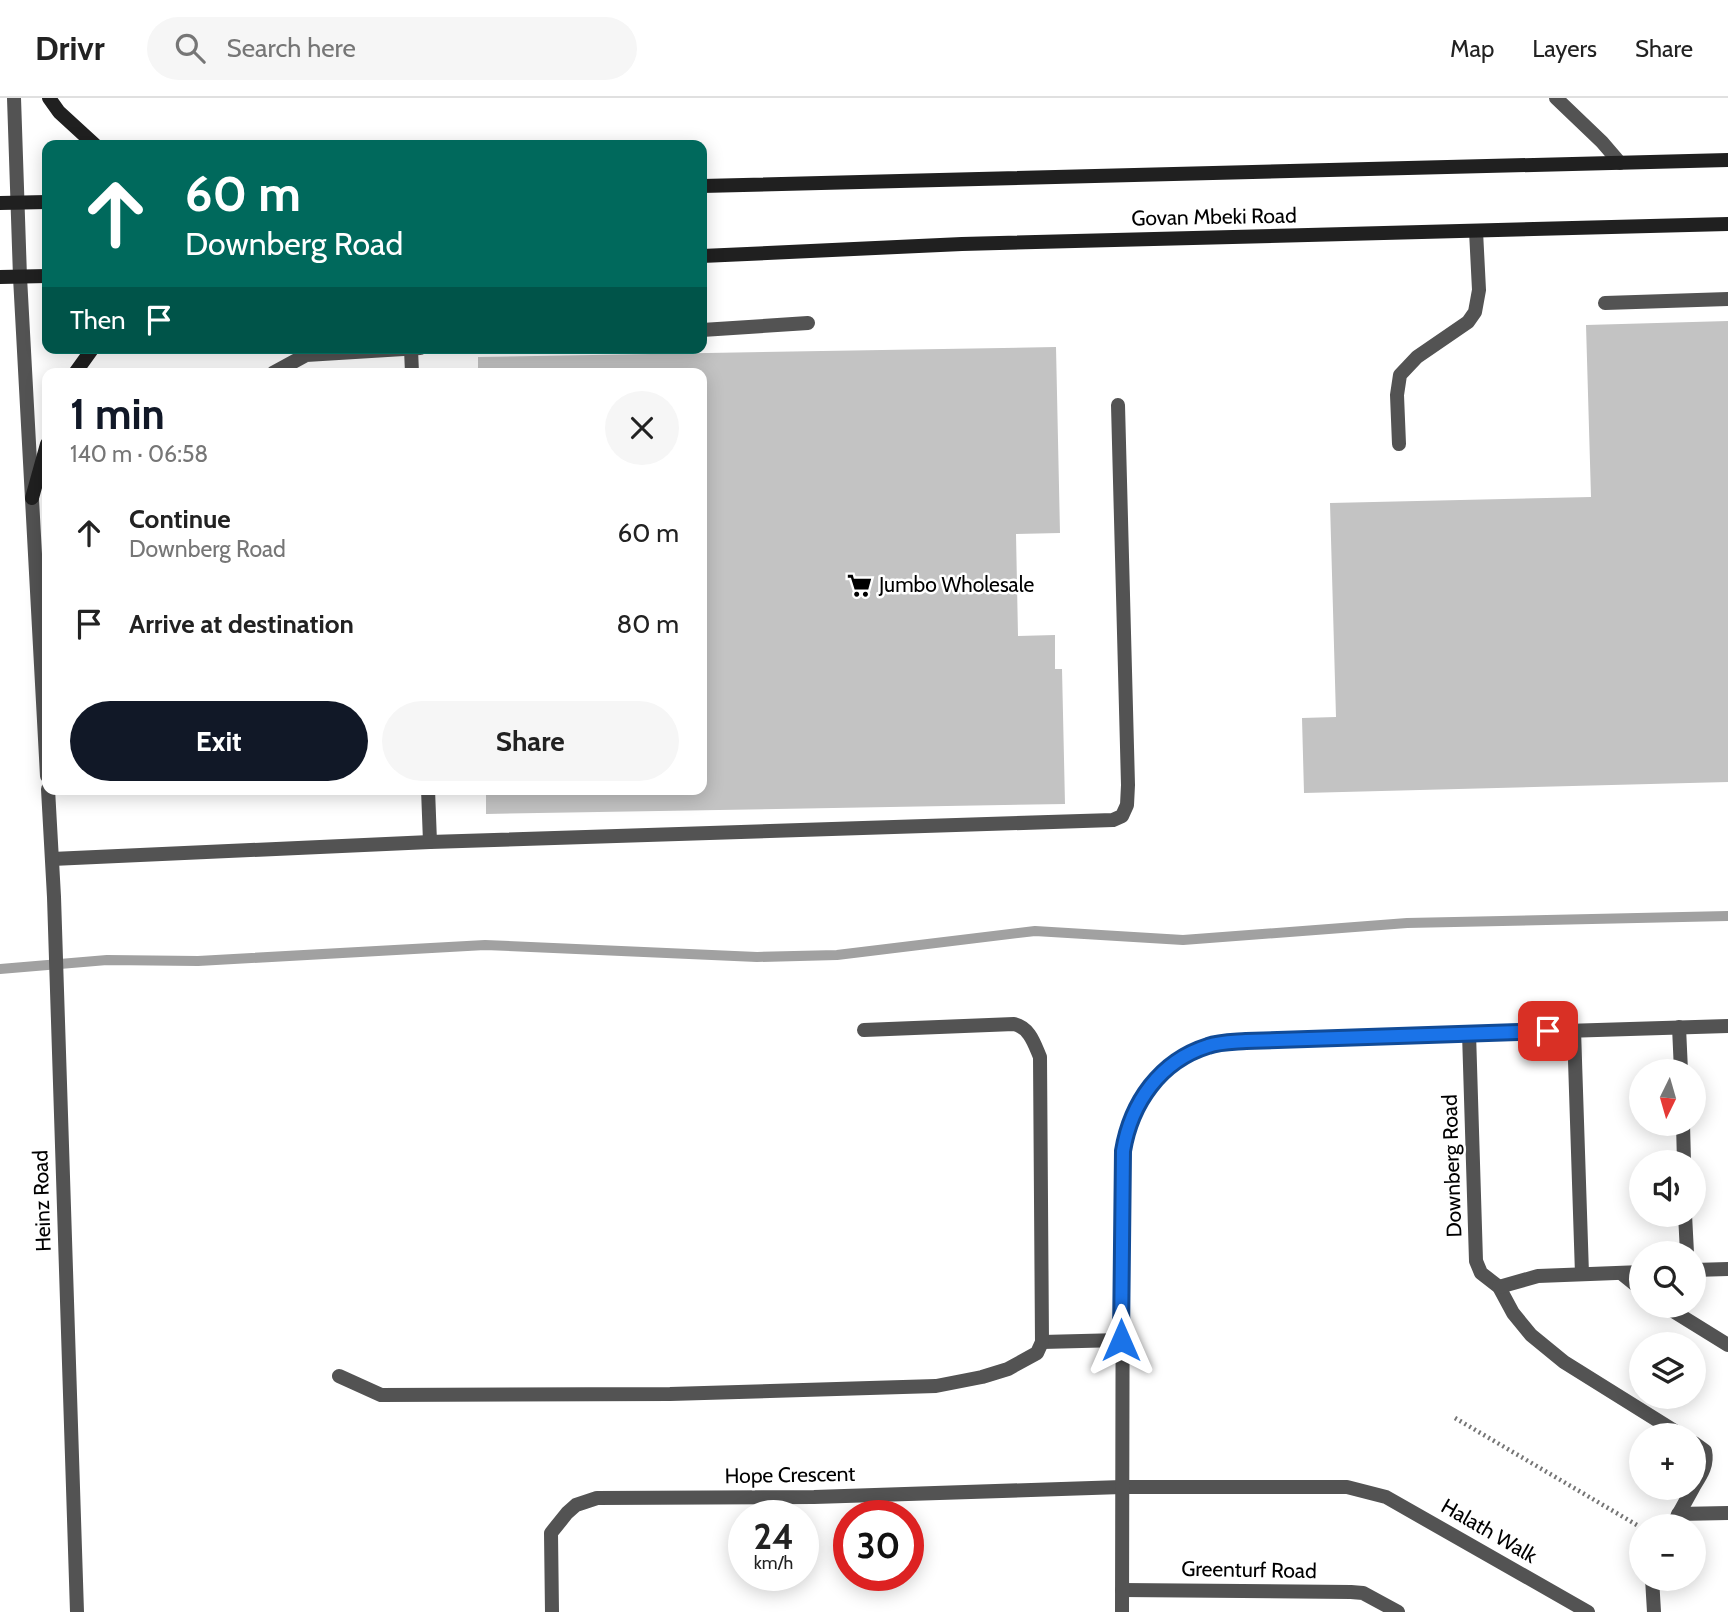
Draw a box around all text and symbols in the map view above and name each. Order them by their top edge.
search box [147,17,637,80]
text: Drivr [35,28,105,68]
icon: search [171,29,209,67]
text: Search here [227,32,356,64]
text: Map [1450,34,1494,63]
text: Layers [1532,34,1597,63]
text: Share [1635,34,1693,63]
text: 60 m [185,164,301,223]
icon: ahead [70,168,161,259]
street label: Govan Mbeki Road [1131,203,1297,230]
text: Downberg Road [185,224,403,263]
icon: arrive [140,301,178,339]
text: Then [70,304,126,336]
text: 1 min [70,388,165,440]
button: close [605,391,679,465]
text: 140 m · 06:58 [70,440,208,468]
text: Continue [129,503,231,535]
icon: ahead [70,514,108,552]
text: 60 m [617,517,679,549]
text: Downberg Road [129,535,286,563]
supermarket icon: Jumbo Wholesale [845,571,873,599]
place label: Jumbo Wholesale [878,572,1035,597]
icon: arrive [70,605,108,643]
text: Arrive at destination [129,608,354,640]
text: 80 m [616,608,679,640]
button: Exit [70,701,368,781]
button: Share [382,701,679,781]
pin [1518,1001,1578,1061]
icon: arrive [1529,1012,1567,1050]
north arrow [1629,1059,1706,1136]
map controls [1629,1059,1706,1591]
street label: Downberg Road [1437,1094,1466,1238]
street label: Heinz Road [27,1150,56,1252]
button: sound [1629,1150,1706,1227]
button: search [1629,1241,1706,1318]
position arrow [1084,1303,1158,1377]
button: layers [1629,1332,1706,1409]
button: + [1629,1423,1706,1500]
street label: Hope Crescent [724,1461,856,1488]
street label: Halath Walk [1437,1493,1542,1568]
speed limit sign: 30 [833,1500,924,1591]
button: − [1629,1514,1706,1591]
text: 24 [753,1515,794,1558]
text: km/h [754,1552,793,1574]
street label: Greenturf Road [1181,1556,1317,1583]

